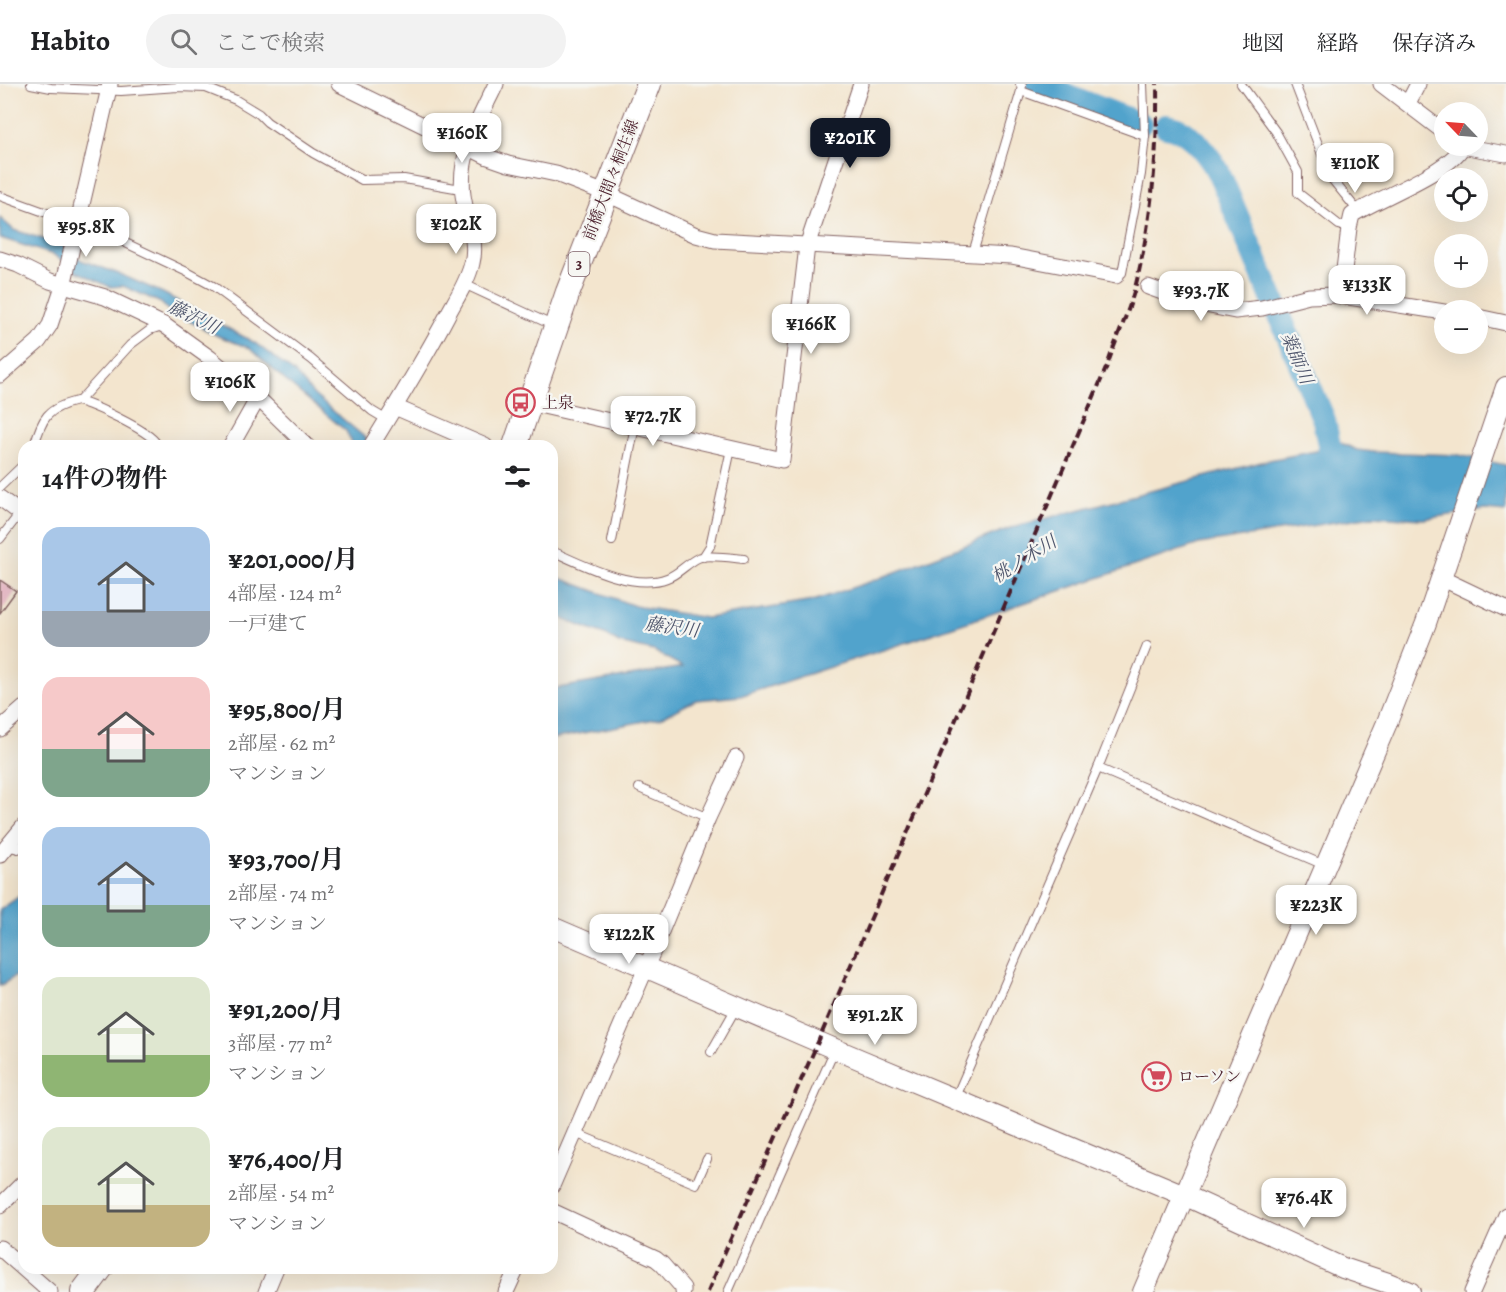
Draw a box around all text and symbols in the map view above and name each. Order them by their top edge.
search box [146,14,566,68]
text: Habito [30,22,110,60]
icon: search [167,25,200,58]
text: ここで検索 [215,28,325,58]
text: 地図 [1242,29,1284,57]
text: 経路 [1317,29,1359,57]
text: 保存済み [1392,29,1476,57]
north arrow [1434,102,1488,156]
map controls [1434,102,1488,354]
pin: ¥160K [420,113,504,164]
street label: 前橋大間々桐生線 [578,116,644,244]
pin: ¥201K [808,118,892,169]
text: ¥160K [436,119,488,146]
text: ¥201K [824,124,876,151]
pin: ¥110K [1313,143,1397,194]
text: ¥110K [1331,149,1380,176]
button: locate [1434,168,1488,222]
pin: ¥102K [414,204,498,255]
pin: ¥95.8K [37,207,135,258]
text: ¥102K [430,210,482,237]
text: ¥95.8K [57,213,115,240]
button: + [1434,234,1488,288]
road number: 3 [568,252,590,276]
pin: ¥133K [1325,265,1409,316]
pin: ¥93.7K [1152,271,1250,322]
text: ¥133K [1343,271,1391,298]
text: ¥93.7K [1173,277,1229,304]
water label: 藤沢川 [164,294,225,340]
button: − [1434,300,1488,354]
pin: ¥166K [769,304,853,355]
text: ¥166K [786,310,836,337]
water label: 薬師川 [1275,328,1319,389]
pin: ¥106K [188,362,272,413]
text: ¥106K [204,368,256,395]
bus stop icon: 上泉 [505,387,537,419]
place label: 上泉 [542,392,574,414]
pin: ¥72.7K [604,396,702,447]
text: ¥72.7K [625,402,681,429]
icon: filters [501,460,534,493]
text: 14件の物件 [42,461,168,496]
water label: 桃ノ木川 [987,529,1063,588]
text: ¥201,000/月 [228,542,359,577]
icon: home [90,551,162,623]
text: 4部屋 · 124 m² [228,580,342,607]
text: 一戸建て [228,610,308,637]
water label: 藤沢川 [644,611,702,643]
text: ¥95,800/月 [228,692,346,727]
icon: home [90,701,162,773]
text: 2部屋 · 62 m² [228,730,335,757]
text: マンション [228,760,327,787]
text: ¥93,700/月 [228,842,345,877]
icon: home [90,851,162,923]
text: 2部屋 · 74 m² [228,880,334,907]
pin: ¥223K [1274,885,1358,936]
text: ¥223K [1290,891,1342,918]
text: マンション [228,910,327,937]
pin: ¥122K [587,914,671,965]
text: ¥122K [603,920,655,947]
text: ¥91,200/月 [228,992,345,1027]
pin: ¥91.2K [826,995,924,1046]
icon: home [90,1001,162,1073]
text: ¥91.2K [847,1001,903,1028]
text: 3部屋 · 77 m² [228,1030,332,1057]
text: マンション [228,1060,327,1087]
supermarket icon: ローソン [1141,1061,1173,1093]
place label: ローソン [1178,1066,1241,1088]
text: ¥76,400/月 [228,1142,346,1177]
icon: home [90,1151,162,1223]
pin: ¥76.4K [1255,1178,1353,1229]
text: 2部屋 · 54 m² [228,1180,334,1207]
text: ¥76.4K [1275,1184,1333,1211]
text: マンション [228,1210,327,1237]

